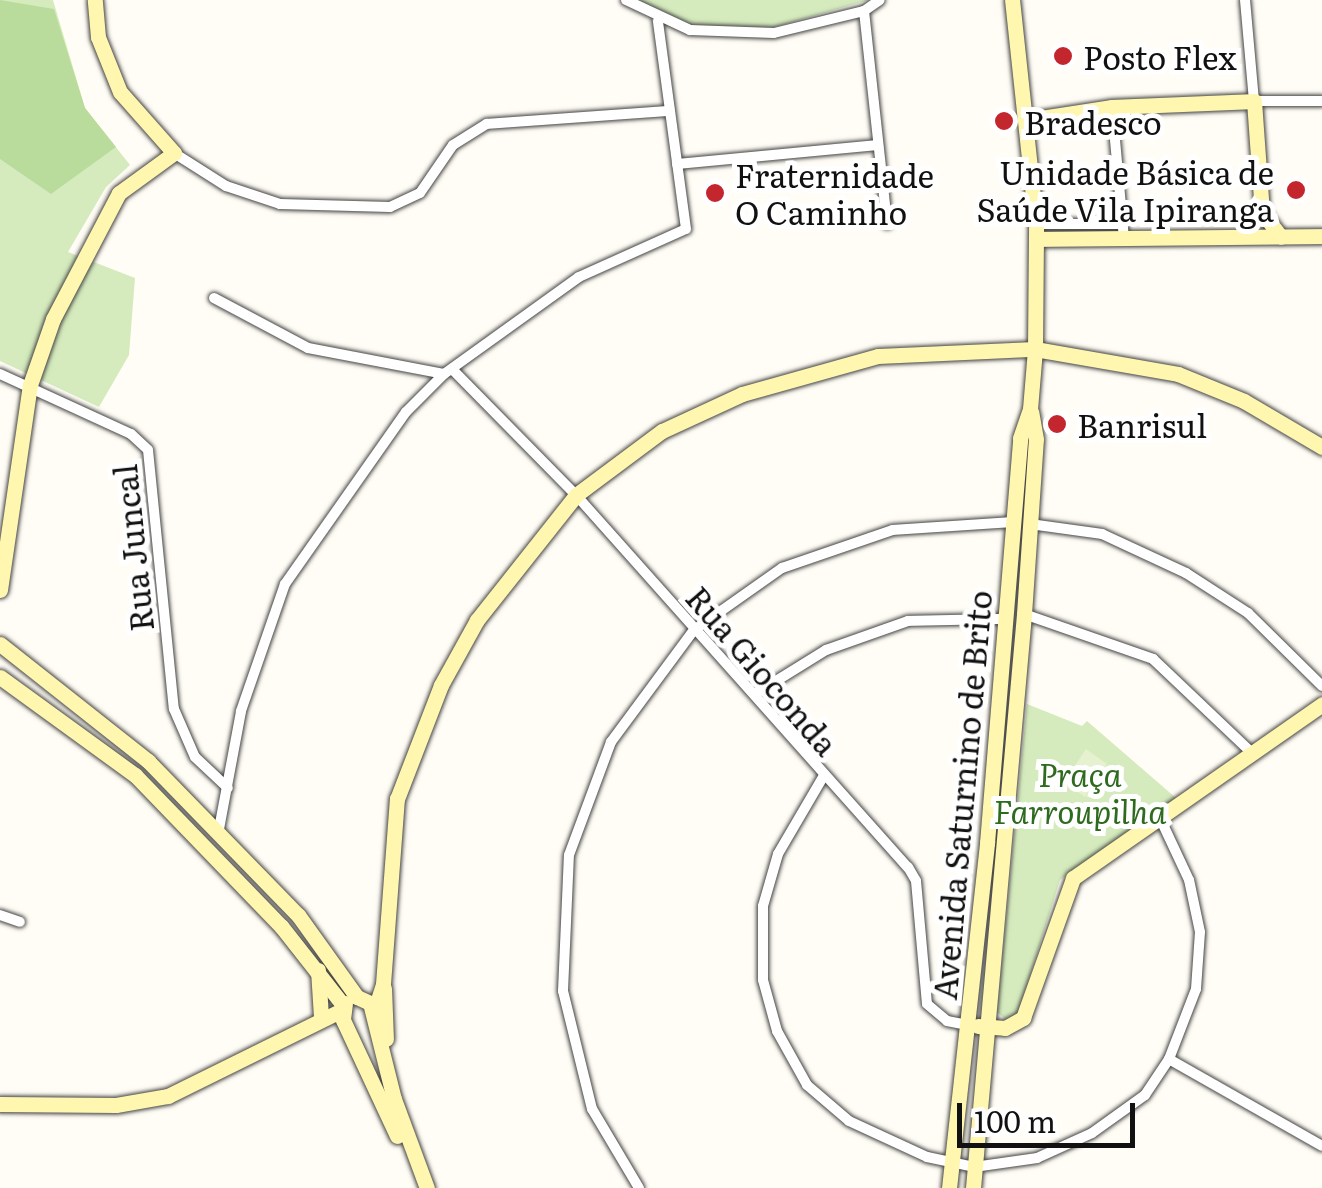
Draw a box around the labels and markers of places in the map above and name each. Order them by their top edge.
place label: Posto Flex [1083,37,1237,75]
marker: Posto Flex [1052,45,1074,67]
place label: Bradesco [1024,102,1162,140]
marker: Bradesco [993,110,1015,132]
place label: Unidade Básica de Saúde Vila Ipiranga [976,153,1274,228]
place label: Fraternidade O Caminho [735,156,934,231]
marker: Unidade Básica de Saúde Vila Ipiranga [1283,177,1309,203]
marker: Fraternidade O Caminho [704,182,726,204]
place label: Banrisul [1077,405,1207,443]
marker: Banrisul [1046,413,1068,435]

